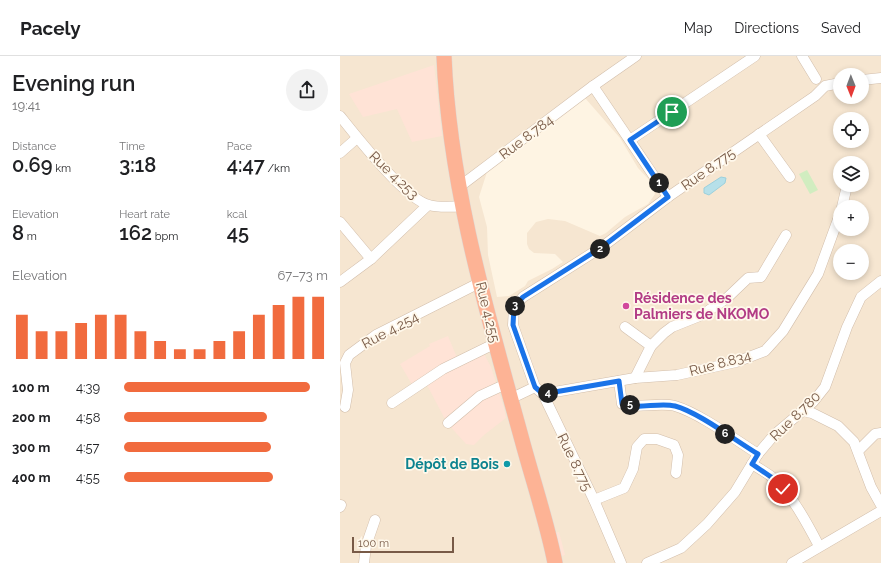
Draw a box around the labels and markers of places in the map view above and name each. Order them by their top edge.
pin [655,95,689,129]
pin: 1 [649,173,669,193]
pin: 2 [590,239,610,259]
place label: Résidence des Palmiers de NKOMO [634,290,770,322]
pin: 3 [505,296,525,316]
marker: Résidence des Palmiers de NKOMO [621,301,631,311]
pin: 4 [538,383,558,403]
pin: 5 [620,395,640,415]
pin: 6 [715,424,735,444]
place label: Dépôt de Bois [405,456,499,472]
marker: Dépôt de Bois [502,459,512,469]
pin [766,472,800,506]

